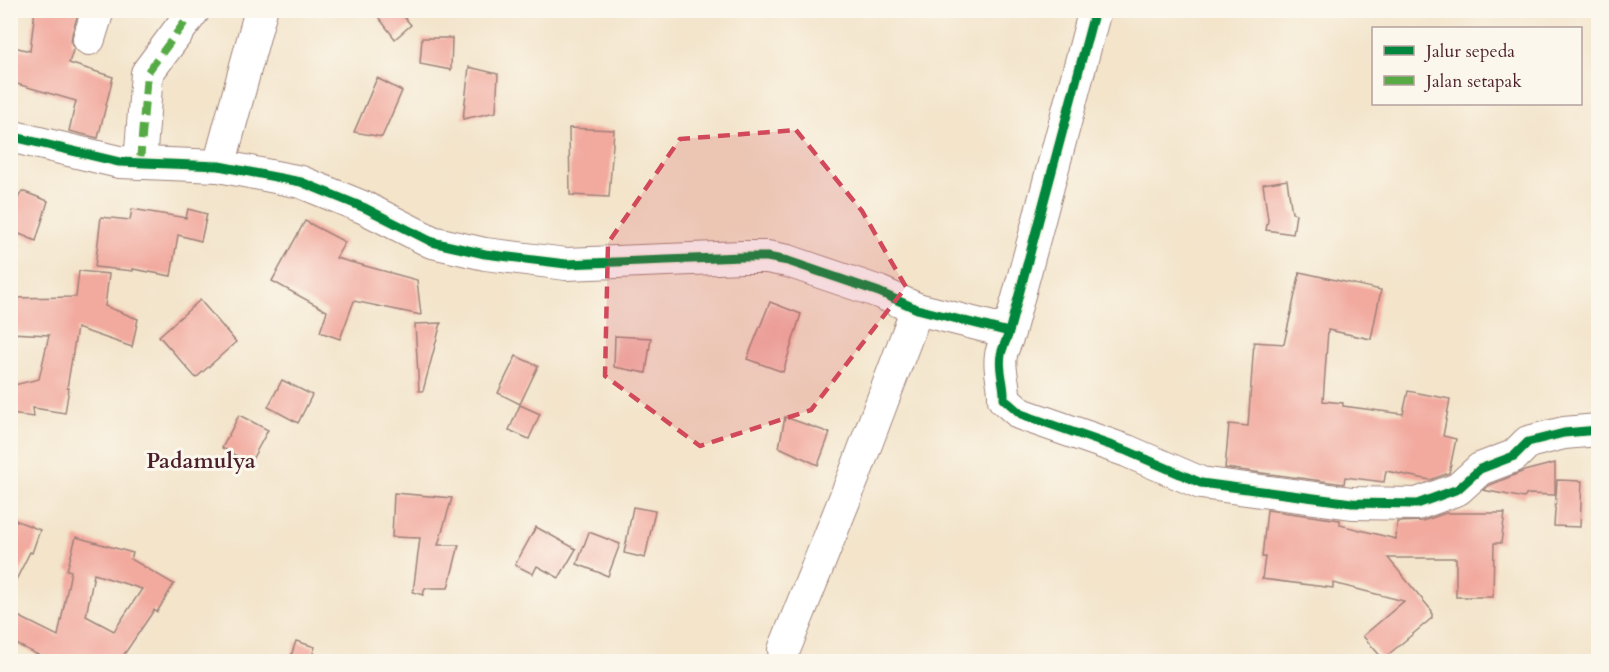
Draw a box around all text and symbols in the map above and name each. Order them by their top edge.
legend [1372,27,1582,105]
text: Jalur sepeda [1423,39,1515,64]
text: Jalan setapak [1423,69,1522,94]
district label: Padamulya [146,446,256,476]

